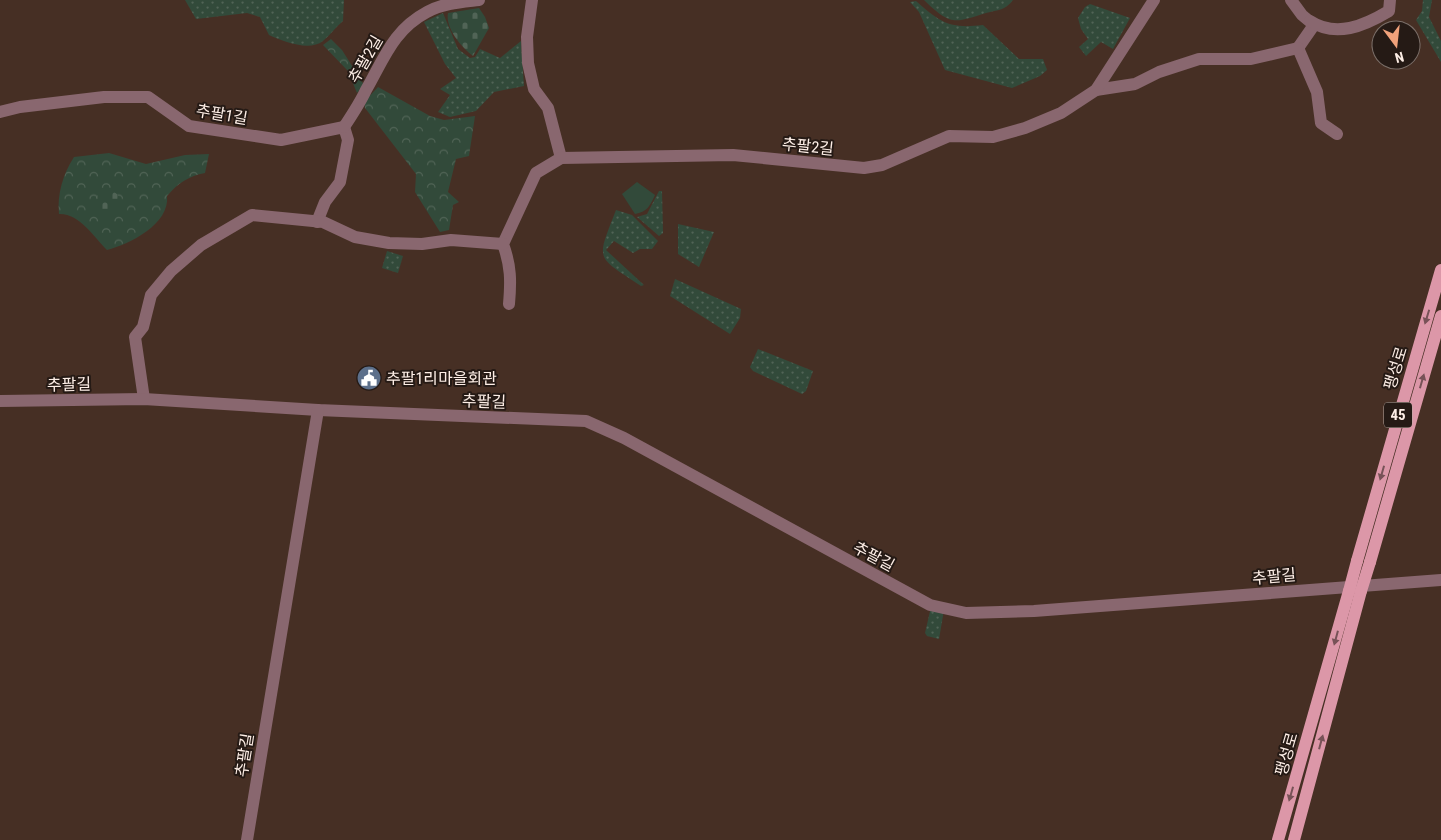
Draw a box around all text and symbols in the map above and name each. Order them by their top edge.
north arrow [1371,20,1421,70]
street label: 추팔2길 [344,32,387,87]
text: N [1393,49,1406,66]
street label: 추팔1길 [195,101,249,128]
street label: 추팔2길 [781,134,835,159]
one-way arrow [1423,309,1431,324]
street label: 팽성로 [1380,344,1411,392]
public building icon: 추팔1리마을회관 [356,365,382,391]
place label: 추팔1리마을회관 [386,369,497,388]
one-way arrow [1419,373,1427,388]
street label: 추팔길 [47,375,91,394]
street label: 추팔길 [462,391,506,412]
road number: 45 [1384,402,1412,428]
one-way arrow [1378,465,1386,480]
street label: 추팔길 [850,538,898,575]
street label: 추팔길 [1251,565,1297,588]
one-way arrow [1331,630,1339,645]
street label: 팽성로 [1271,730,1302,778]
street label: 추팔길 [232,732,257,778]
one-way arrow [1317,735,1325,750]
one-way arrow [1287,787,1295,802]

